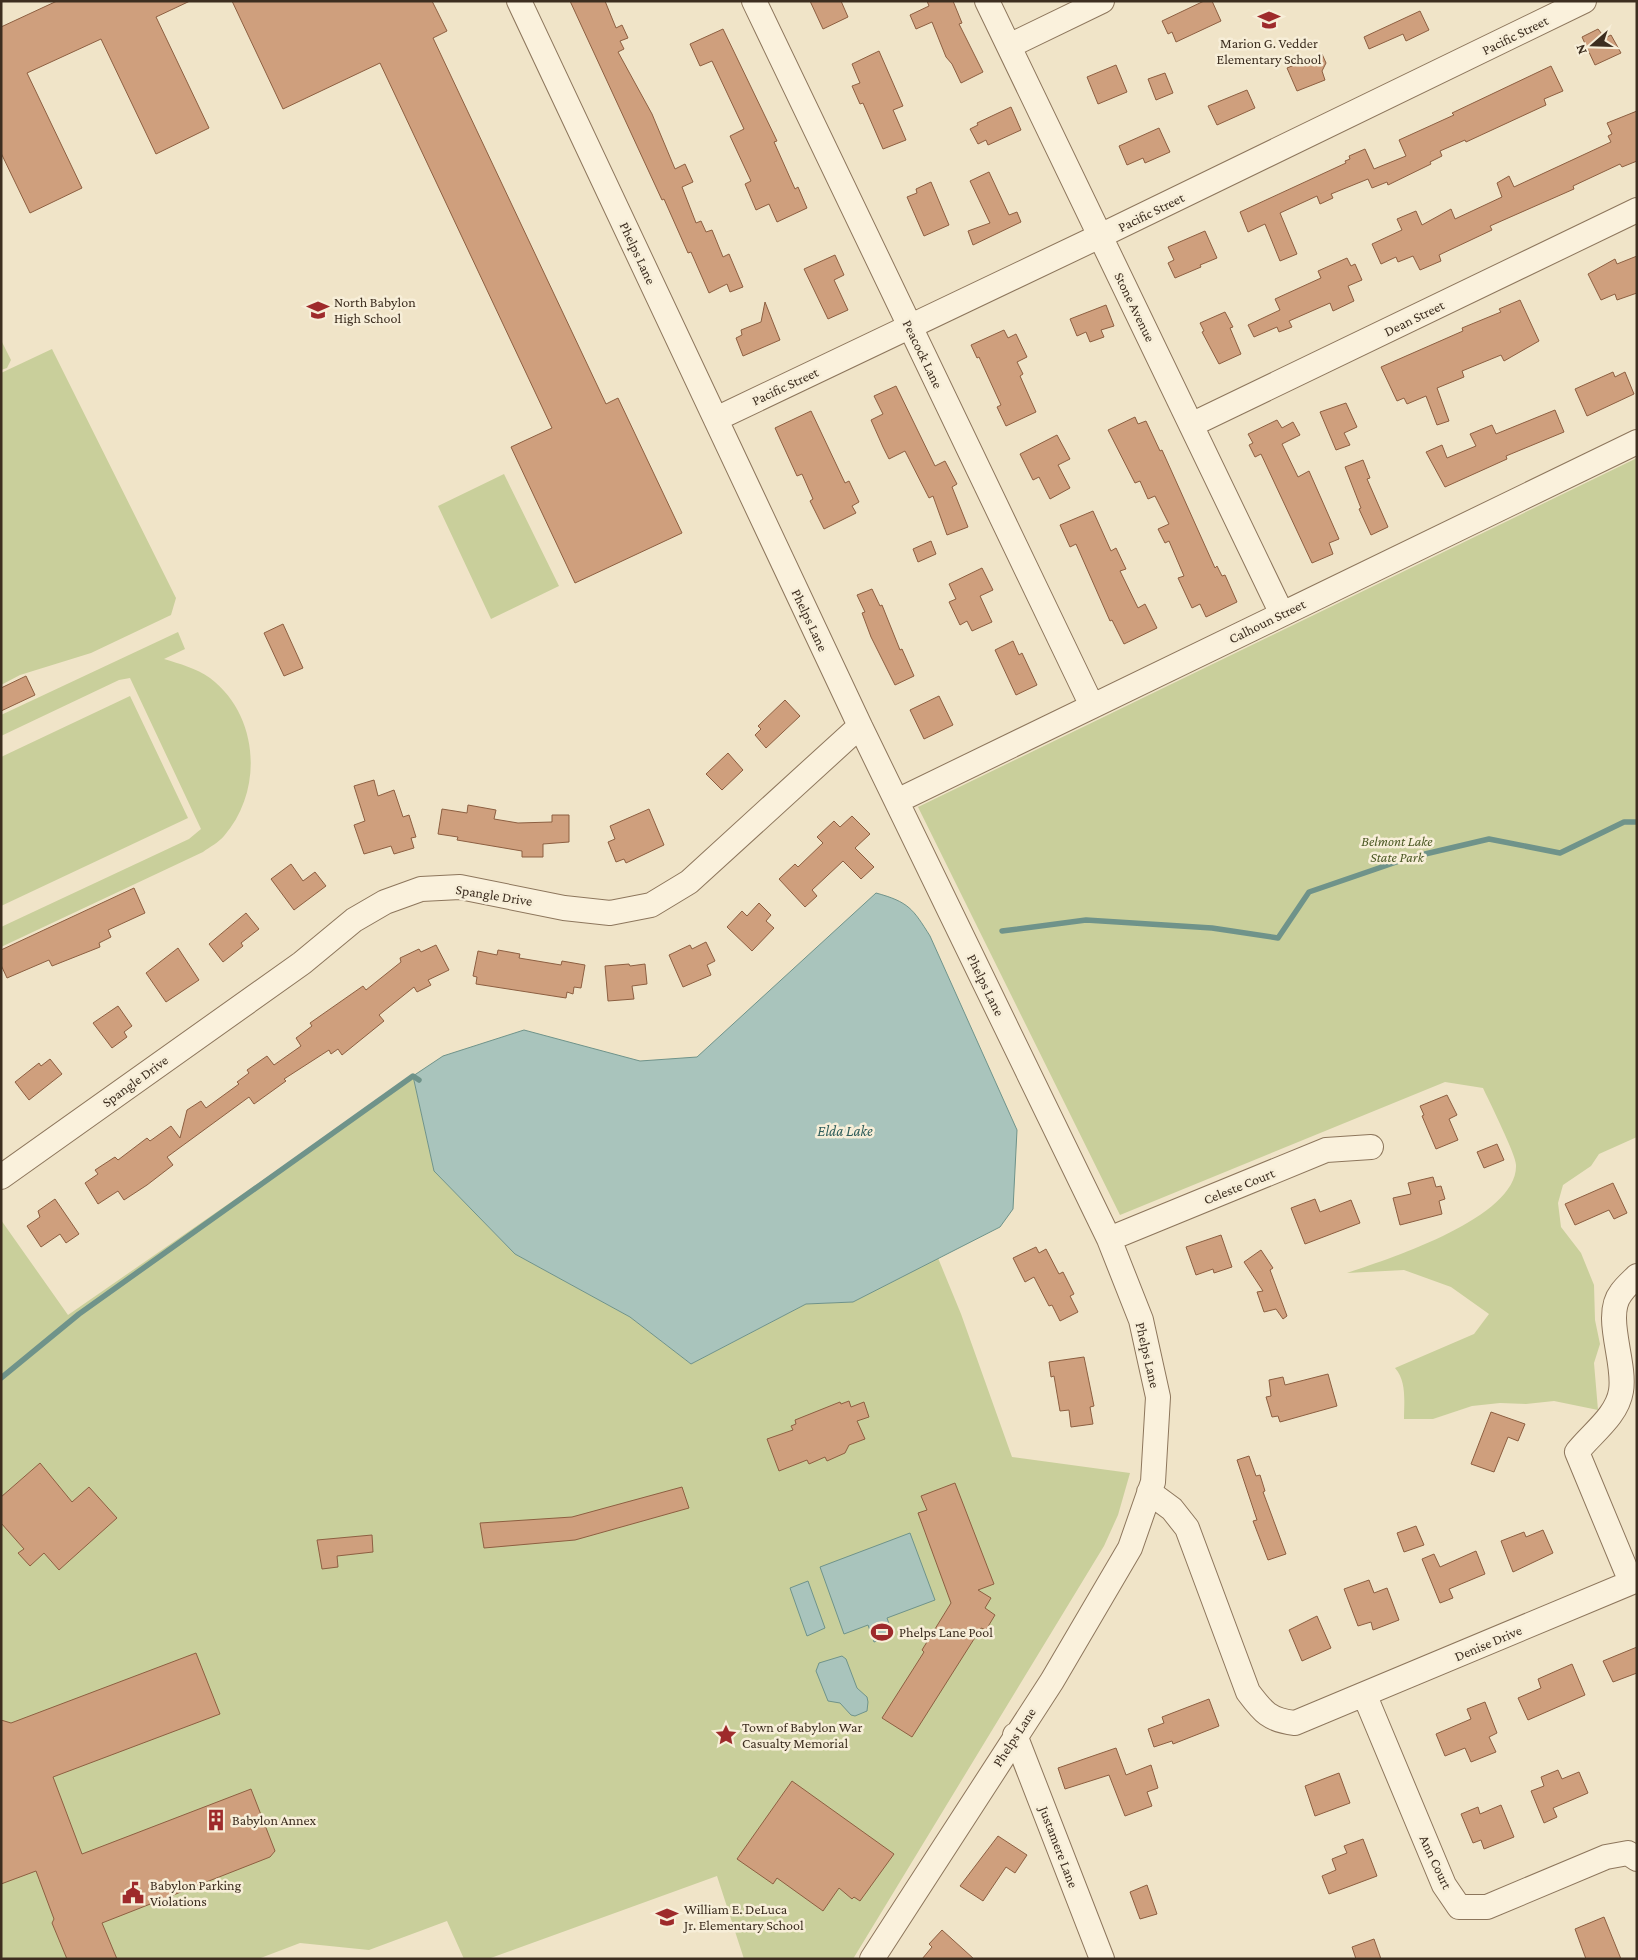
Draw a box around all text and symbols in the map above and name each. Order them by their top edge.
school or university icon: Marion G. Vedder Elementary School [1256,7,1282,33]
street label: Pacific Street [1479,12,1551,58]
north arrow [1568,20,1618,70]
place label: Marion G. Vedder Elementary School [1217,35,1322,67]
text: N [1571,42,1590,57]
street label: Pacific Street [1115,189,1187,235]
street label: Phelps Lane [617,219,659,287]
street label: Stone Avenue [1111,270,1159,344]
place label: North Babylon High School [334,294,416,326]
street label: Dean Street [1381,296,1447,339]
school or university icon: North Babylon High School [305,297,331,323]
street label: Peacock Lane [900,317,946,391]
street label: Pacific Street [749,363,821,408]
street label: Phelps Lane [789,586,831,654]
street label: Calhoun Street [1226,595,1308,646]
park label: Belmont Lake State Park [1361,833,1433,865]
street label: Spangle Drive [454,881,534,909]
street label: Phelps Lane [964,951,1008,1019]
street label: Spangle Drive [99,1052,171,1110]
water label: Elda Lake [817,1123,873,1139]
street label: Celeste Court [1201,1164,1277,1207]
street label: Phelps Lane [1133,1321,1163,1389]
sports icon: Phelps Lane Pool [869,1619,895,1645]
street label: Denise Drive [1452,1622,1524,1664]
place label: Phelps Lane Pool [899,1624,993,1640]
street label: Phelps Lane [989,1705,1039,1769]
place label: Town of Babylon War Casualty Memorial [742,1719,862,1751]
place icon: Town of Babylon War Casualty Memorial [713,1722,739,1748]
street label: Justamere Lane [1035,1802,1082,1890]
building icon: Babylon Annex [203,1807,229,1833]
place label: Babylon Annex [232,1812,317,1828]
street label: Ann Court [1417,1832,1456,1892]
place label: Babylon Parking Violations [150,1877,242,1909]
public building icon: Babylon Parking Violations [120,1880,146,1906]
place label: William E. DeLuca Jr. Elementary School [682,1901,804,1933]
school or university icon: William E. DeLuca Jr. Elementary School [654,1904,680,1930]

